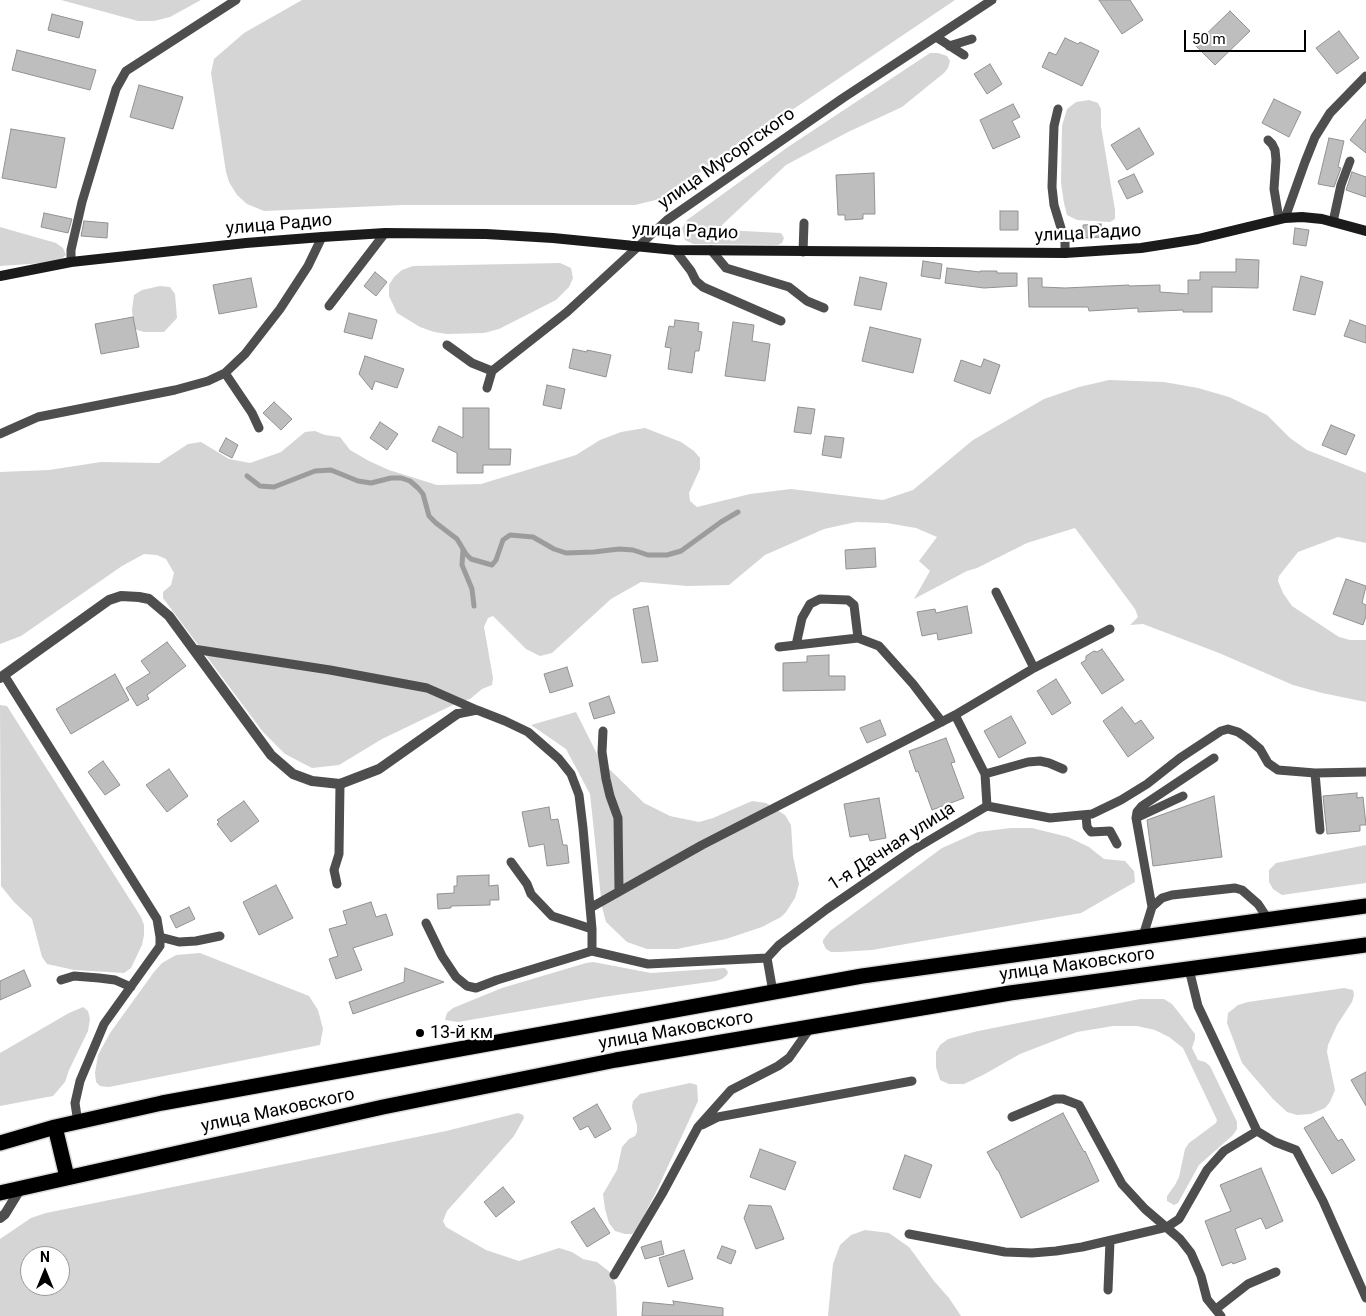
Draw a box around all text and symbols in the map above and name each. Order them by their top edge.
scale bar [1186,20,1308,52]
text: 50 m [1192,30,1226,48]
street label: улица Мусоргского [654,104,800,214]
street label: улица Радио [225,210,333,240]
street label: улица Радио [631,219,739,245]
street label: улица Радио [1034,220,1142,248]
street label: 1-я Дачная улица [825,798,959,896]
street label: улица Маковского [998,943,1156,987]
street label: улица Маковского [597,1007,755,1055]
place label: 13-й км [430,1022,493,1044]
marker: 13-й км [414,1027,426,1039]
street label: улица Маковского [199,1084,357,1138]
north arrow [20,1246,70,1296]
text: N [40,1249,50,1265]

